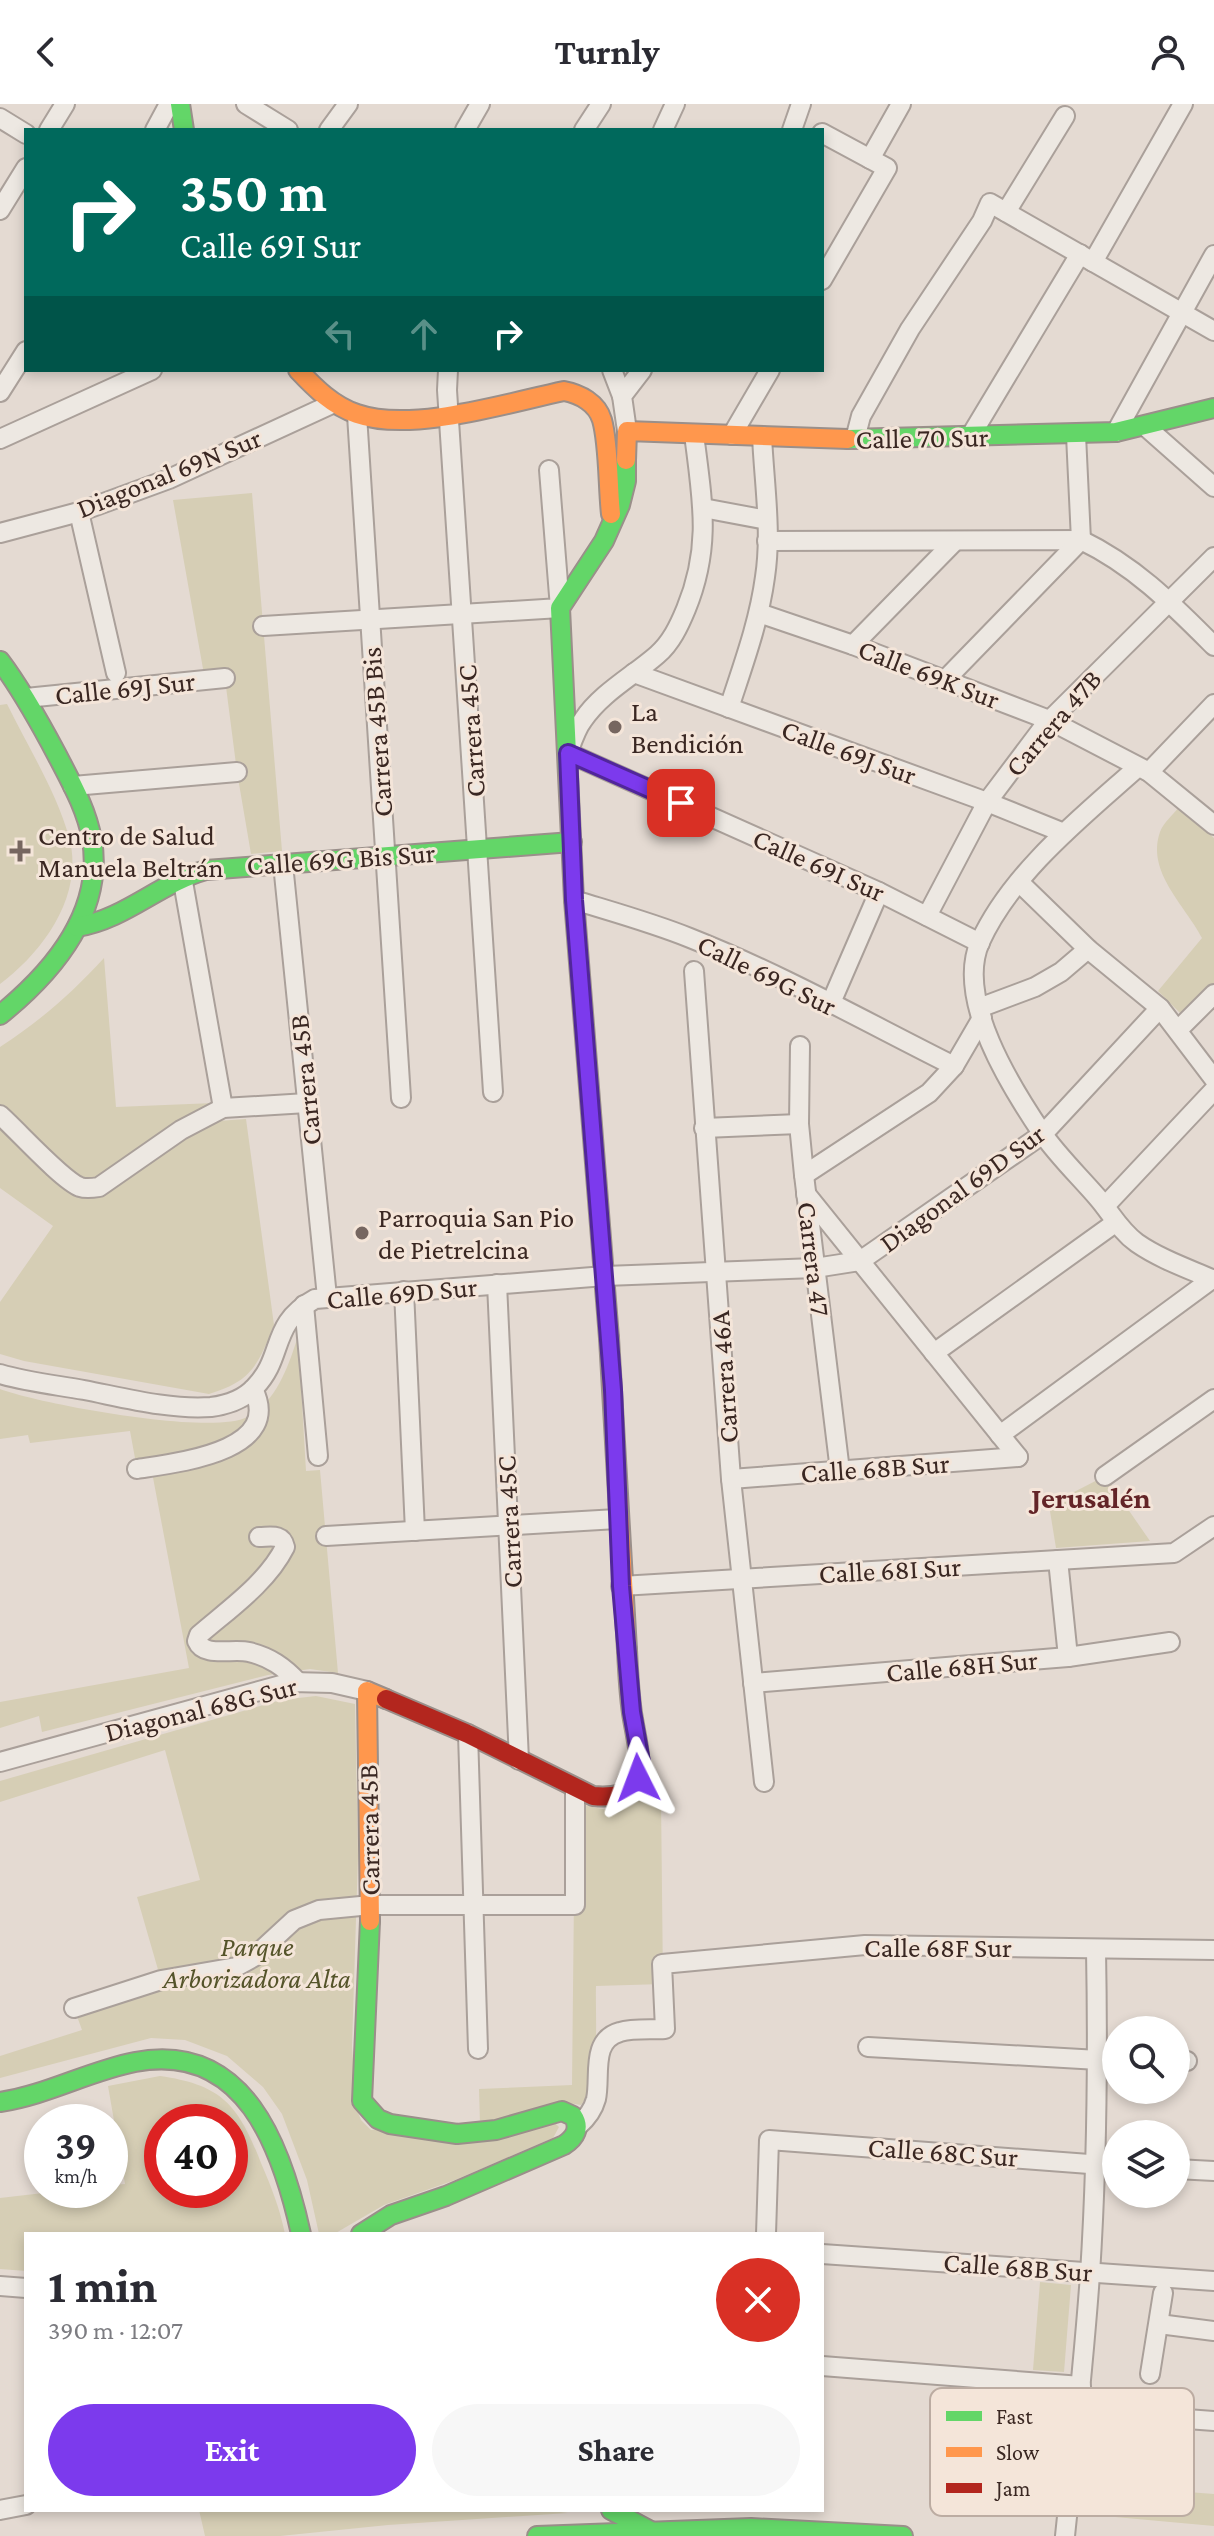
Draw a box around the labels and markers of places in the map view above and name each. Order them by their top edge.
place label: La Bendición [631,696,744,759]
marker: La Bendición [606,718,624,736]
pin [647,769,715,837]
place label: Centro de Salud Manuela Beltrán [38,820,224,883]
marker: Centro de Salud Manuela Beltrán [9,840,31,862]
place label: Parroquia San Pio de Pietrelcina [378,1202,574,1265]
marker: Parroquia San Pio de Pietrelcina [353,1224,371,1242]

